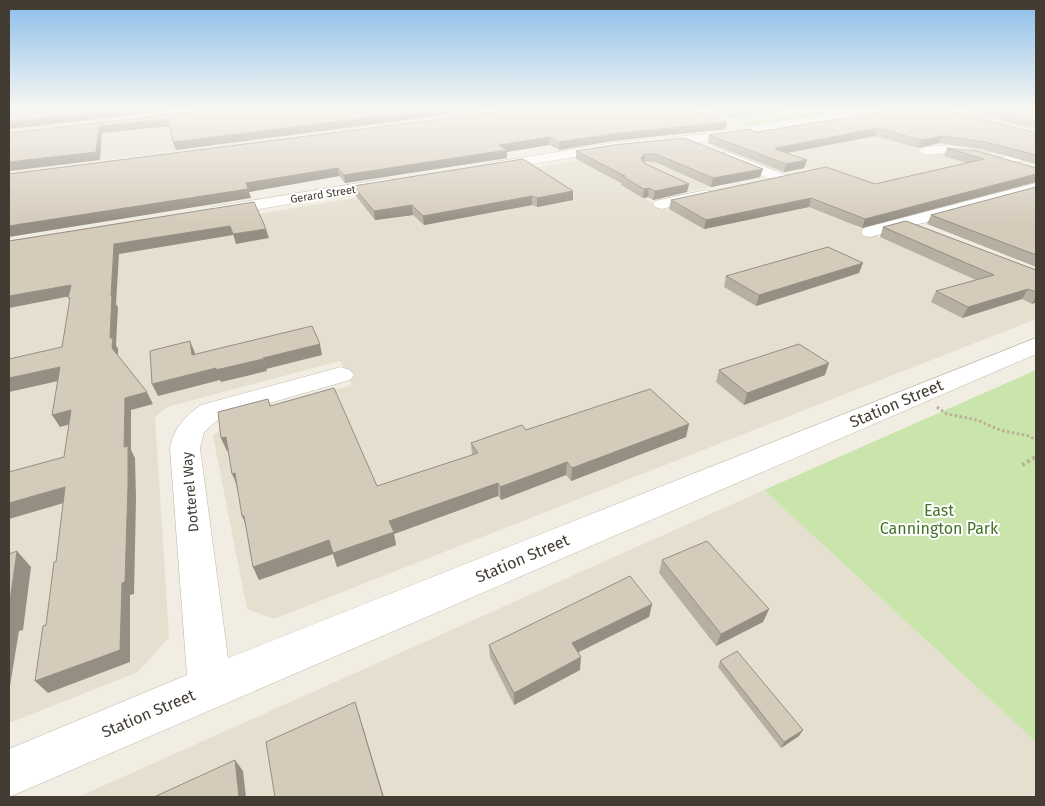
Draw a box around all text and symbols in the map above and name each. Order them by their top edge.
street label: Gerard Street [289,183,357,206]
street label: Station Street [847,375,946,432]
street label: Dotterel Way [179,451,202,533]
park label: East Cannington Park [880,501,999,538]
street label: Station Street [473,530,572,587]
street label: Station Street [99,685,198,742]

